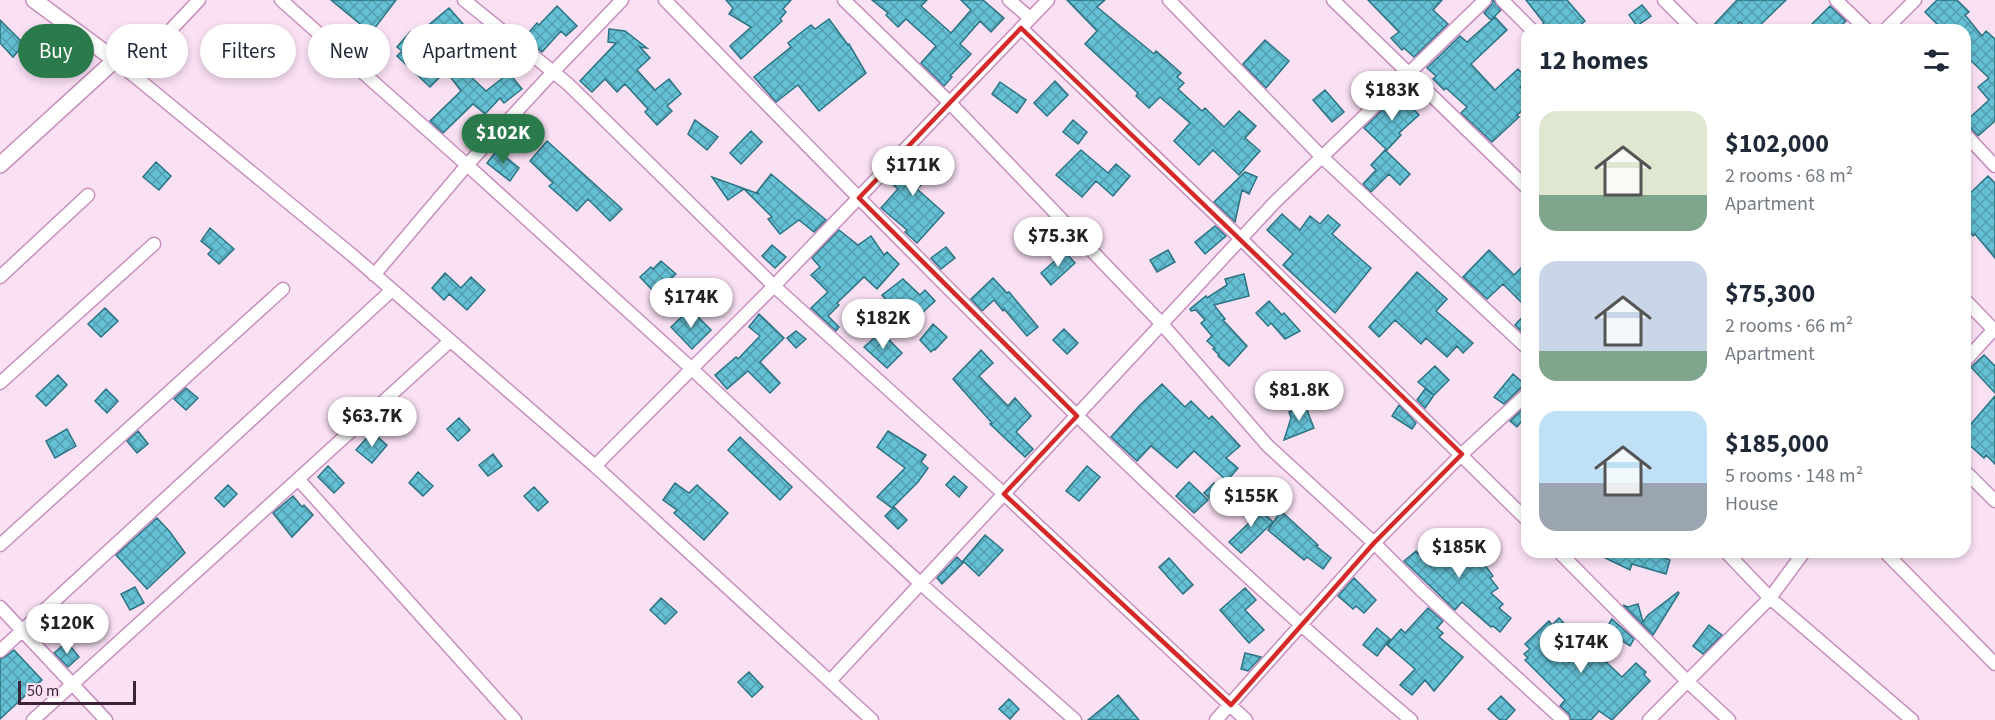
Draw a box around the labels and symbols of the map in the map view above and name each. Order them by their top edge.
pin: $183K [1350,71,1434,122]
pin: $102K [461,114,545,165]
pin: $171K [871,146,955,197]
pin: $75.3K [1009,217,1107,268]
pin: $174K [649,278,733,329]
pin: $182K [841,299,925,350]
pin: $81.8K [1250,371,1348,422]
pin: $63.7K [323,397,421,448]
pin: $155K [1209,477,1293,528]
pin: $185K [1417,528,1501,579]
pin: $120K [25,604,109,655]
pin: $174K [1539,623,1623,674]
scale bar [18,678,136,706]

